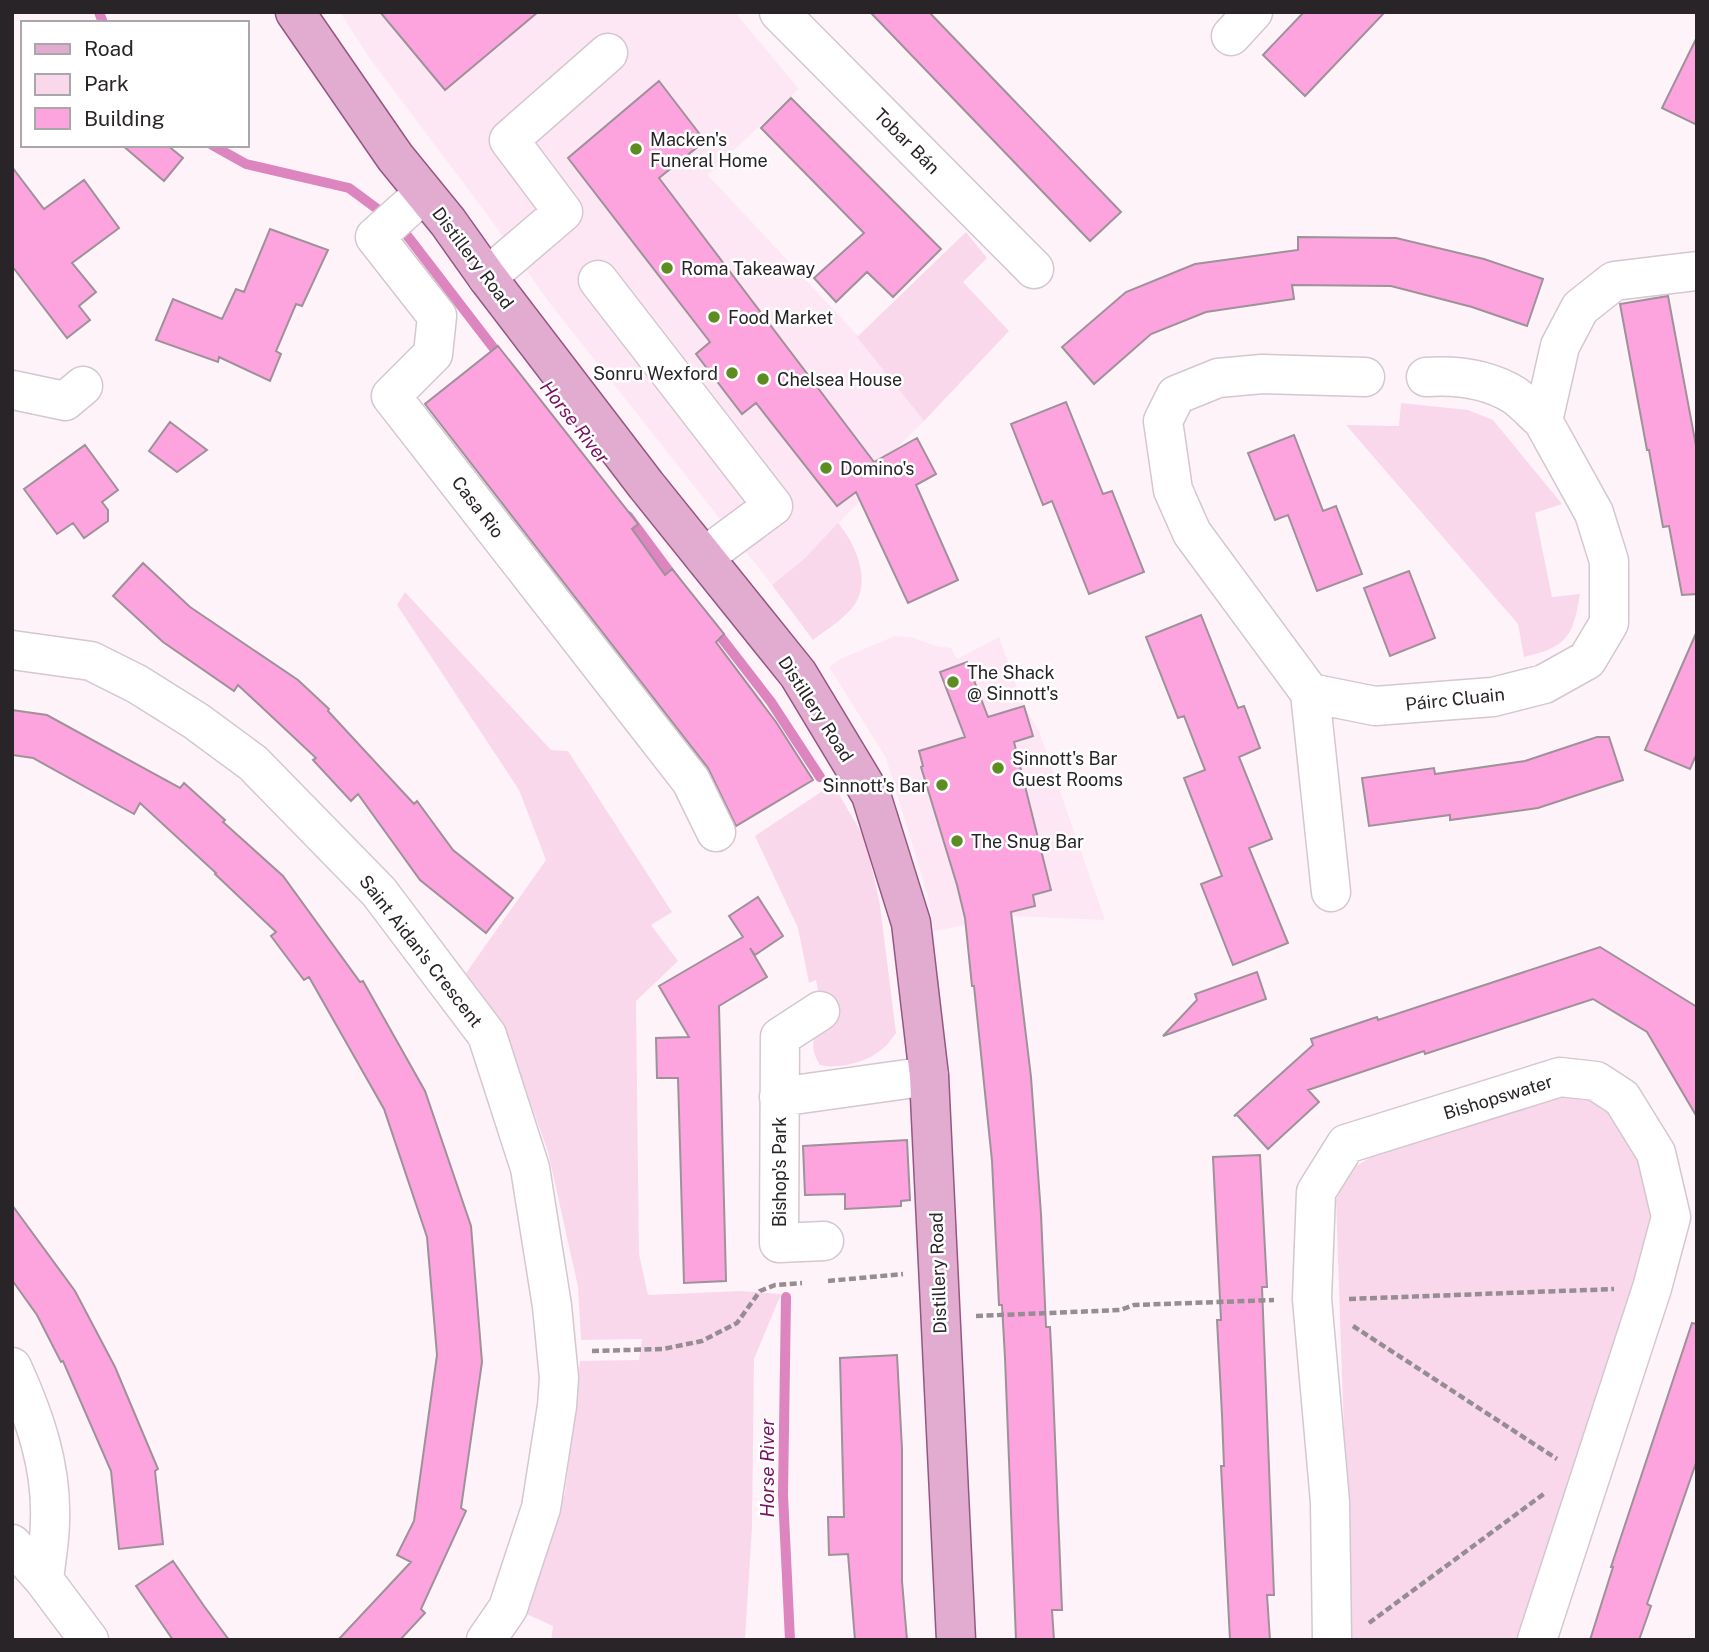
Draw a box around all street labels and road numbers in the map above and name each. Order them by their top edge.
street label: Tobar Bán [870,104,944,178]
street label: Distillery Road [428,203,518,313]
street label: Casa Rio [447,472,509,542]
street label: Distillery Road [774,652,858,766]
street label: Páirc Cluain [1404,683,1506,715]
street label: Saint Aidan's Crescent [355,871,487,1031]
street label: Bishopswater [1441,1070,1555,1124]
street label: Bishop's Park [769,1117,790,1227]
street label: Distillery Road [925,1212,951,1334]

